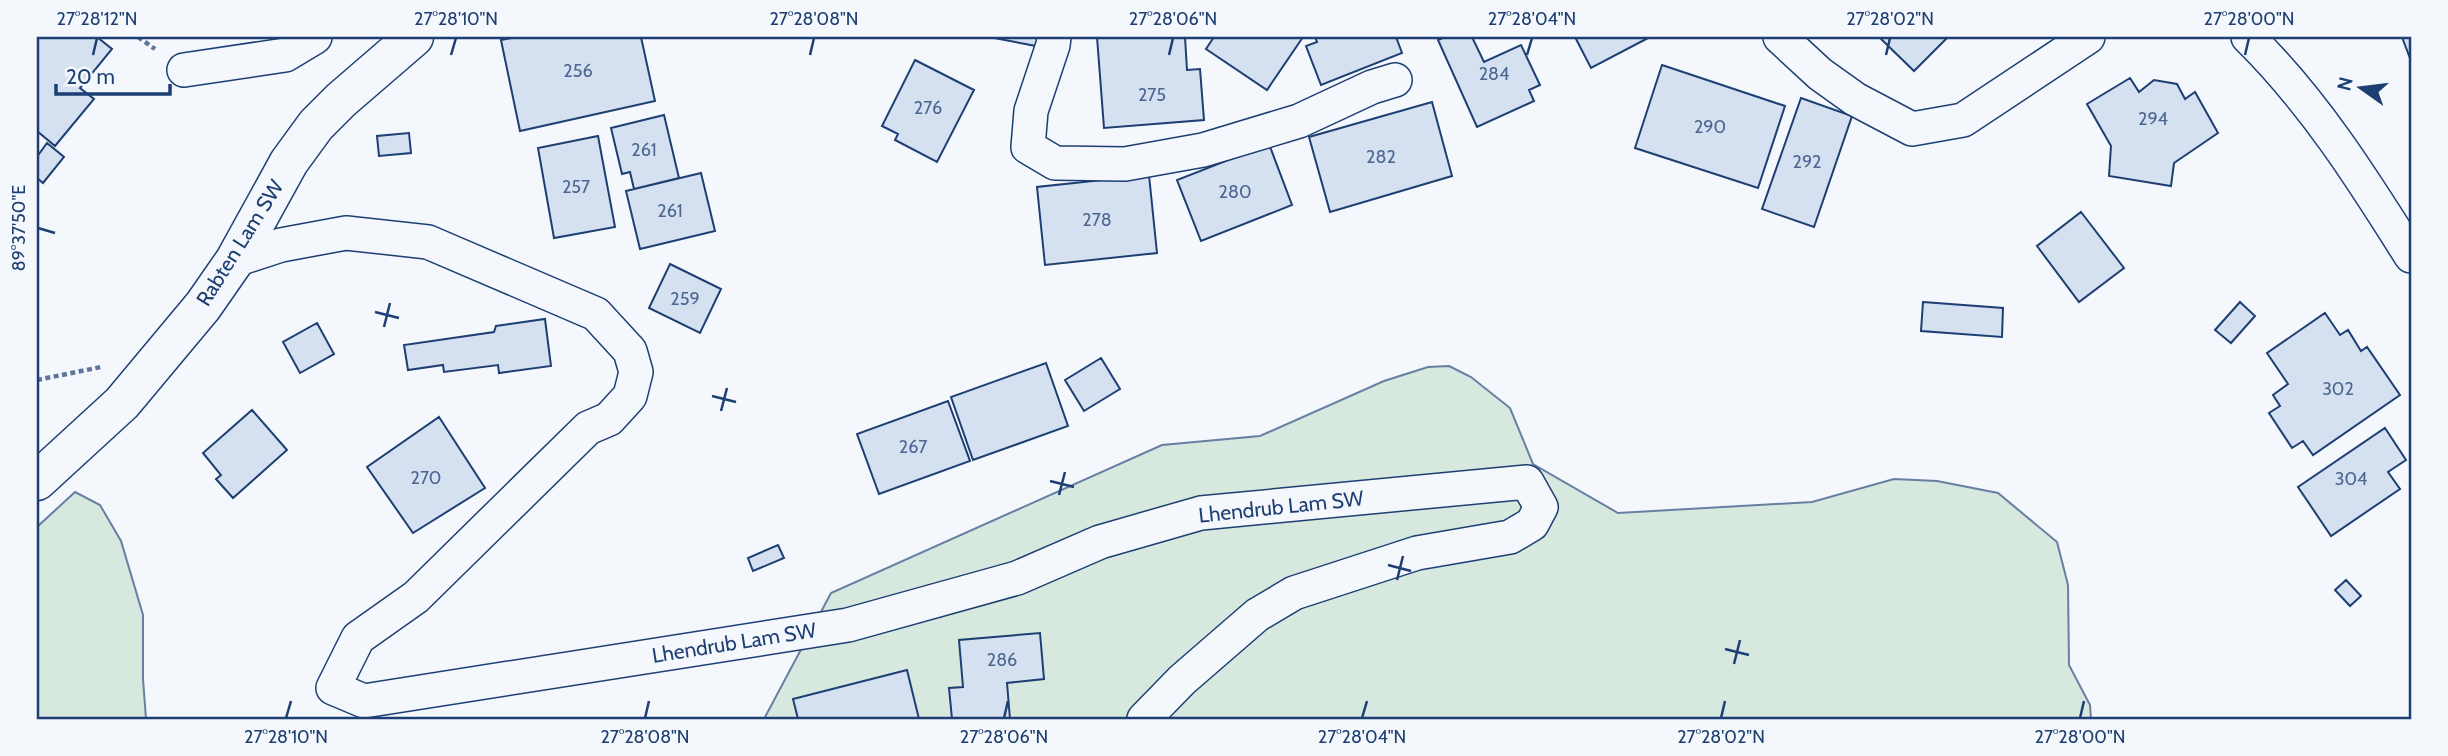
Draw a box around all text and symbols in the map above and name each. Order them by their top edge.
text: 27°28'12"N [57,8,137,30]
text: 27°28'10"N [414,8,498,30]
text: 27°28'08"N [769,8,859,30]
text: 27°28'06"N [1129,8,1217,30]
text: 27°28'04"N [1488,8,1576,30]
text: 27°28'02"N [1846,8,1934,30]
text: 27°28'00"N [2204,8,2294,30]
scale bar [56,52,170,96]
north arrow [2326,52,2396,122]
house number: 256 [563,60,593,82]
house number: 284 [1479,63,1509,85]
text: 20 m [66,64,115,89]
text: N [2332,75,2358,93]
house number: 275 [1138,84,1166,106]
house number: 276 [914,97,942,119]
house number: 294 [2138,108,2168,130]
house number: 290 [1694,116,1726,138]
house number: 261 [631,139,657,161]
house number: 282 [1366,146,1396,168]
house number: 292 [1792,151,1822,173]
street label: Rabten Lam SW [191,175,288,311]
house number: 257 [562,176,590,198]
house number: 280 [1219,181,1251,203]
text: 89°37'50"E [8,185,30,271]
house number: 261 [657,200,683,222]
house number: 278 [1082,209,1112,231]
house number: 259 [670,288,700,310]
house number: 302 [2322,378,2354,400]
house number: 267 [899,436,927,458]
house number: 270 [411,467,441,489]
house number: 304 [2335,468,2367,490]
street label: Lhendrub Lam SW [1197,485,1365,528]
street label: Lhendrub Lam SW [650,617,818,668]
house number: 286 [987,649,1017,671]
text: 27°28'10"N [244,726,328,748]
text: 27°28'08"N [600,726,690,748]
text: 27°28'06"N [960,726,1048,748]
text: 27°28'04"N [1318,726,1406,748]
text: 27°28'02"N [1677,726,1765,748]
text: 27°28'00"N [2035,726,2125,748]

